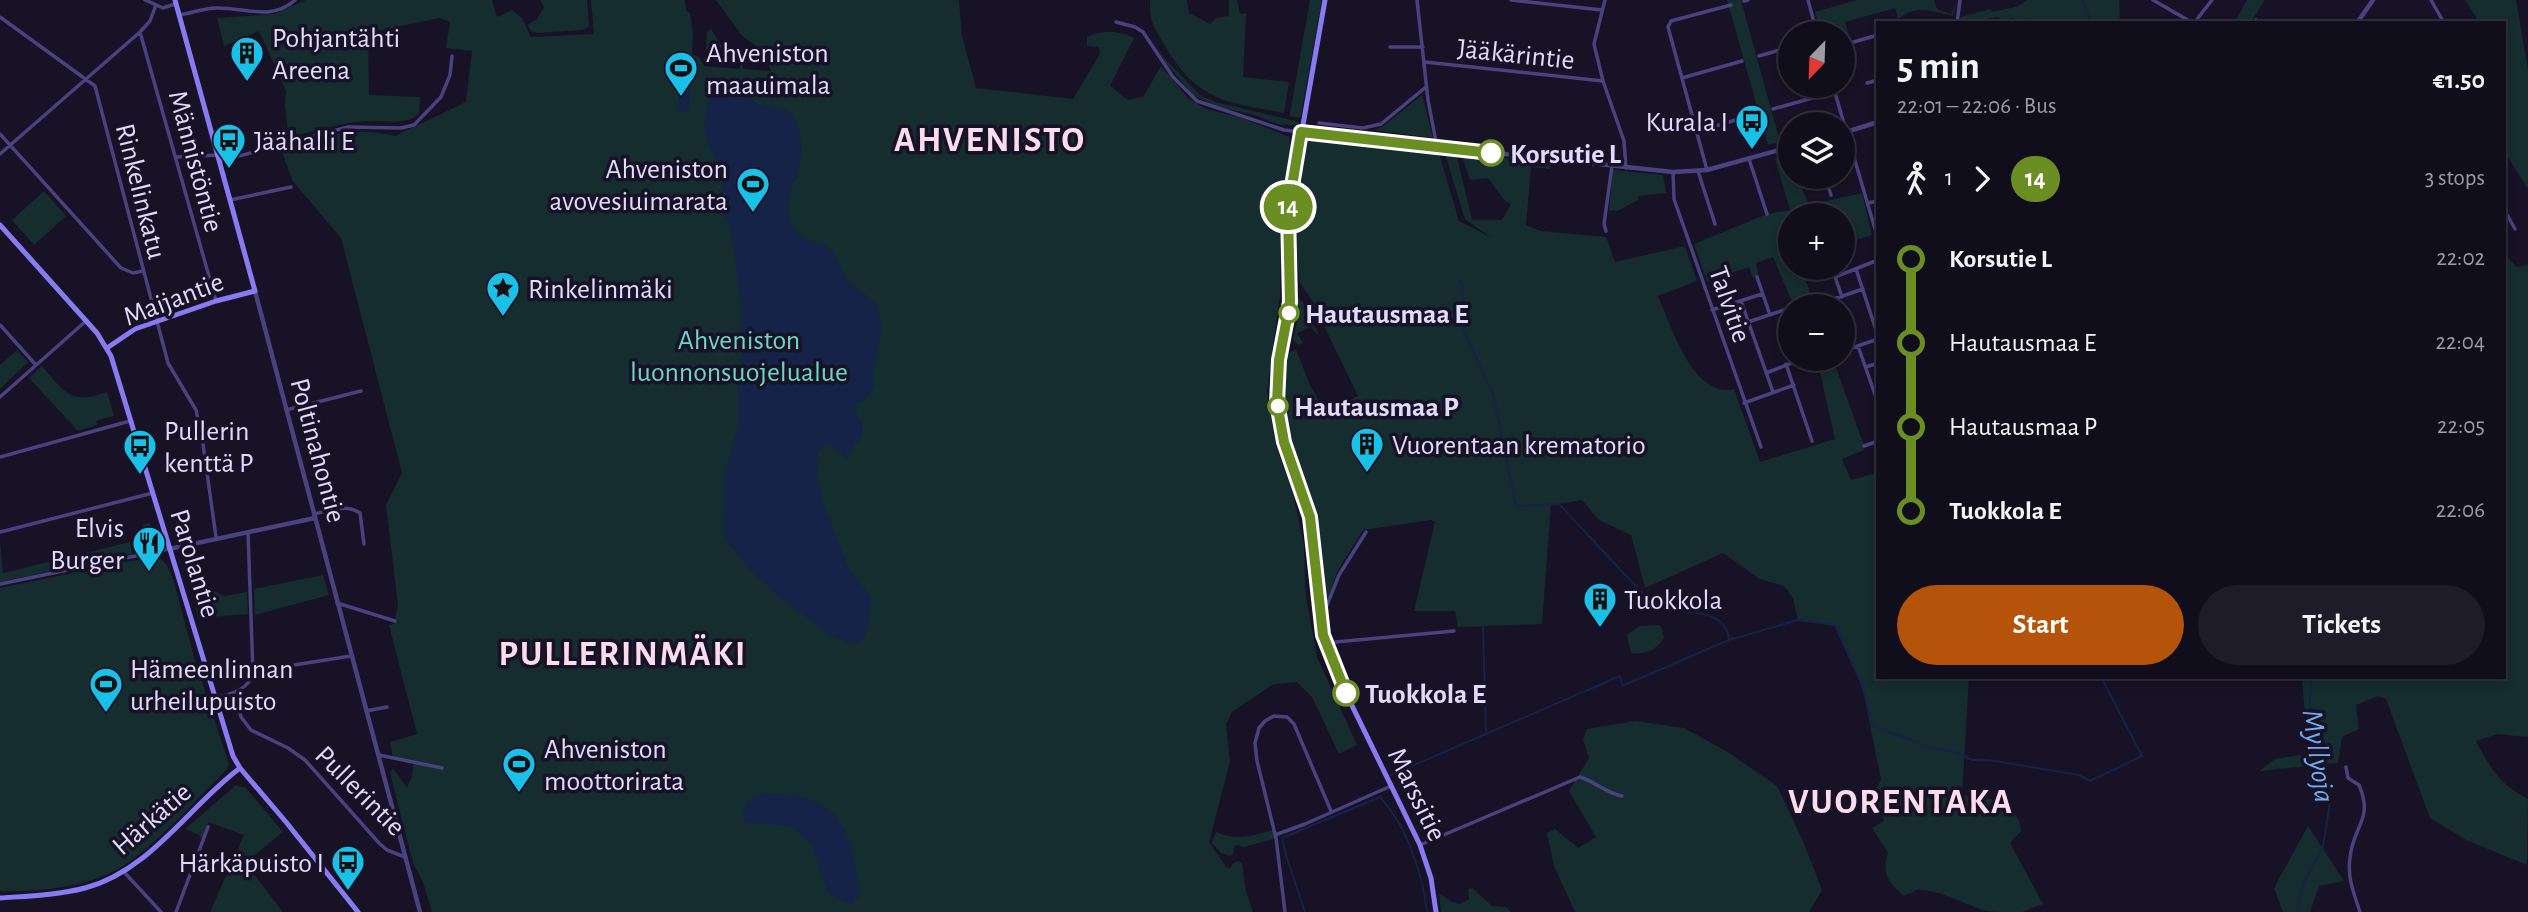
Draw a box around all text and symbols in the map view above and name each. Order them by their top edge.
north arrow [1778,21,1855,98]
map controls [1778,21,1855,371]
place label: Pohjantähti Areena [272,25,400,85]
building icon: Pohjantähti Areena [228,34,266,83]
street label: Jääkärintie [1456,35,1576,75]
place label: Ahveniston maauimala [706,40,831,100]
text: 5 min [1897,48,1980,86]
sports icon: Ahveniston maauimala [662,49,700,98]
text: €1.50 [2433,67,2485,93]
street label: Männistöntie [163,88,227,235]
text: 22:01 – 22:06 · Bus [1897,95,2056,118]
bus stop icon: Kurala I [1733,102,1771,151]
place label: Kurala I [1645,109,1728,137]
button: layers [1778,112,1855,189]
street label: Rinkelinkatu [110,121,170,262]
bus stop icon: Jäähalli E [210,121,248,170]
district label: AHVENISTO [894,123,1086,158]
place label: Jäähalli E [254,128,354,156]
marker: Korsutie L [1478,140,1504,166]
place label: Korsutie L [1510,141,1622,169]
place label: Ahveniston avovesiuimarata [549,156,728,216]
icon: walk [1897,160,1935,198]
icon: forward [1963,160,2001,198]
sports icon: Ahveniston avovesiuimarata [734,165,772,214]
text: 1 [1945,167,1953,190]
text: 14 [2025,167,2046,191]
text: 3 stops [2425,167,2485,190]
line badge: 14 [1256,184,1320,230]
text: 14 [1278,195,1298,219]
button: + [1778,203,1855,280]
text: Korsutie L [1949,246,2052,272]
text: 22:02 [2436,247,2485,270]
street label: Talvitie [1703,263,1755,347]
street label: Maijantie [120,268,228,332]
place icon: Rinkelinmäki [484,269,522,318]
place label: Rinkelinmäki [528,276,673,304]
button: − [1778,294,1855,371]
place label: Hautausmaa E [1305,301,1468,329]
marker: Hautausmaa E [1279,303,1299,323]
park label: Ahveniston luonnonsuojelualue [630,327,848,387]
text: Hautausmaa E [1949,330,2096,356]
text: 22:04 [2436,331,2485,354]
street label: Poltinahontie [284,375,350,526]
place label: Hautausmaa P [1294,394,1459,422]
marker: Hautausmaa P [1268,396,1288,416]
text: Hautausmaa P [1949,414,2097,440]
text: 22:05 [2437,415,2485,438]
place label: Pullerin kenttä P [164,418,254,478]
building icon: Vuorentaan krematorio [1348,425,1386,474]
bus stop icon: Pullerin kenttä P [121,427,159,476]
place label: Vuorentaan krematorio [1392,432,1646,460]
text: Tuokkola E [1949,498,2061,524]
text: 22:06 [2436,499,2485,522]
street label: Parolantie [164,506,224,621]
place label: Elvis Burger [50,515,124,575]
restaurant icon: Elvis Burger [130,524,168,573]
building icon: Tuokkola [1581,580,1619,629]
button: Start [1897,585,2184,665]
button: Tickets [2198,585,2485,665]
place label: Tuokkola [1624,587,1722,615]
district label: PULLERINMÄKI [499,634,747,672]
place label: Hämeenlinnan urheilupuisto [130,656,293,716]
sports icon: Hämeenlinnan urheilupuisto [87,665,125,714]
marker: Tuokkola E [1333,680,1359,706]
place label: Tuokkola E [1365,681,1486,709]
water label: Myllyoja [2297,708,2339,805]
place label: Ahveniston moottorirata [544,736,684,796]
street label: Pullerintie [309,741,410,842]
street label: Marssitie [1382,744,1451,846]
sports icon: Ahveniston moottorirata [500,745,538,794]
street label: Härkätie [108,778,197,861]
district label: VUORENTAKA [1788,785,2014,820]
bus stop icon: Härkäpuisto I [329,843,367,892]
place label: Härkäpuisto I [178,850,324,878]

